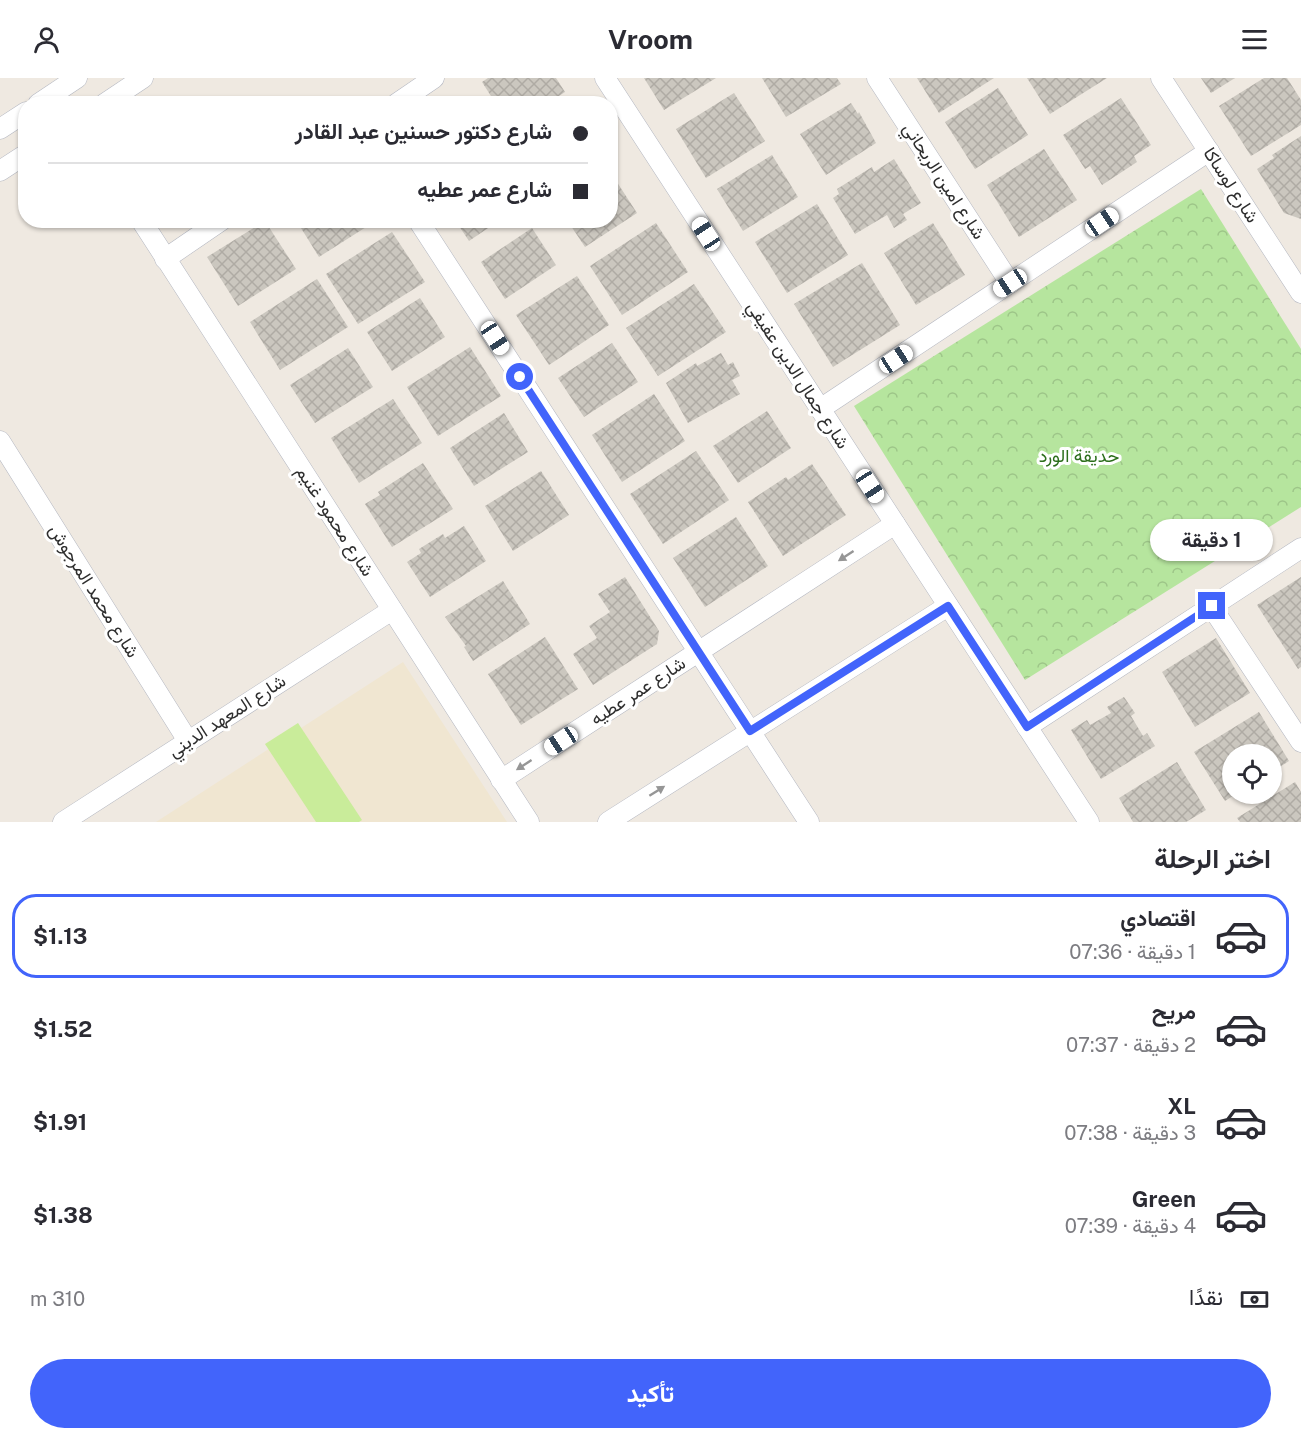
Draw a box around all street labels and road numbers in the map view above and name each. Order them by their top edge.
street label: شارع امين الريحاني [895,119,990,246]
street label: شارع لوساكا [1198,143,1263,227]
street label: شارع جمال الدين عفيفي [739,297,854,455]
street label: شارع محمود غنيم [290,462,379,581]
street label: شارع محمد المرجوش [43,520,144,662]
street label: شارع عمر عطيه [586,652,690,731]
street label: شارع المعهد الديني [164,670,292,766]

